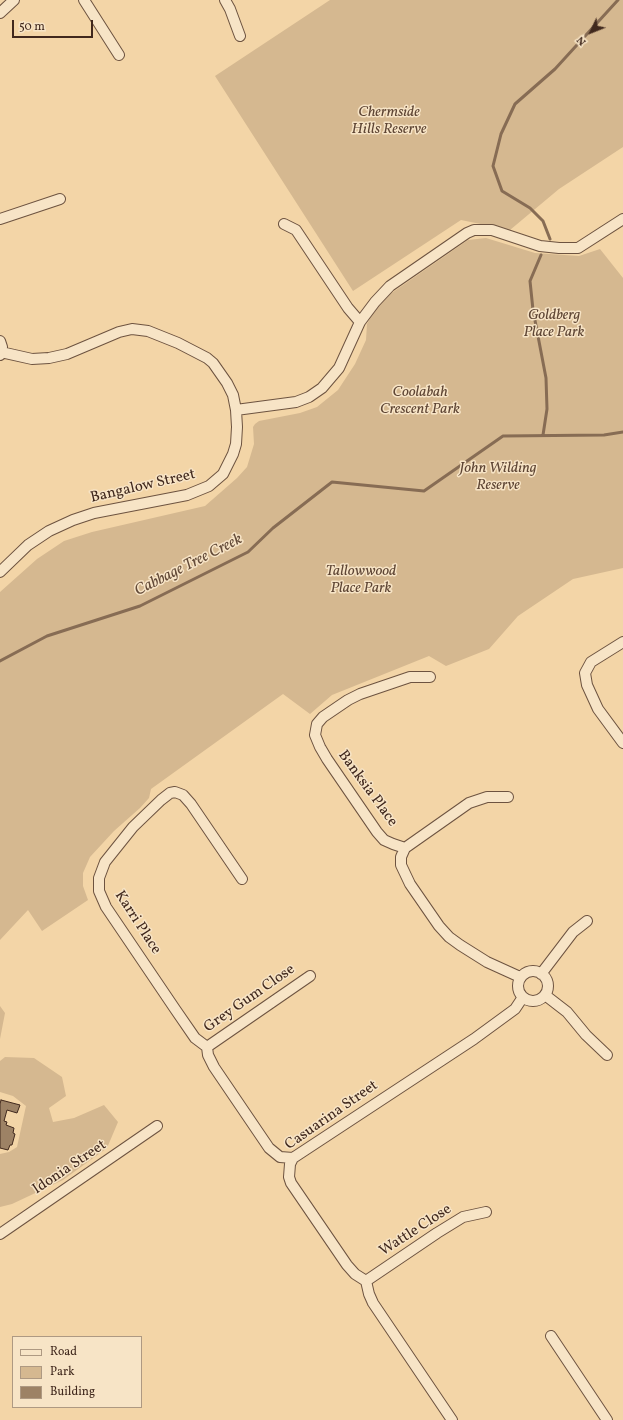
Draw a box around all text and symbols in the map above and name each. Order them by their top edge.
scale bar [14,12,95,38]
north arrow [571,12,611,52]
text: 50 m [19,19,45,35]
text: N [574,32,590,49]
park label: Chermside Hills Reserve [352,104,426,139]
park label: Goldberg Place Park [523,307,585,342]
park label: Coolabah Crescent Park [380,384,460,419]
park label: John Wilding Reserve [460,460,536,495]
street label: Bangalow Street [89,466,197,508]
water label: Cabbage Tree Creek [132,531,246,601]
park label: Tallowwood Place Park [326,563,396,598]
street label: Banksia Place [333,747,401,831]
street label: Karri Place [110,888,164,958]
street label: Grey Gum Close [201,961,299,1037]
street label: Casuarina Street [282,1077,382,1155]
street label: Idonia Street [30,1137,110,1199]
street label: Wattle Close [377,1201,455,1261]
legend [12,1336,142,1408]
text: Road [50,1344,77,1360]
text: Park [50,1364,75,1380]
text: Building [50,1384,95,1400]

